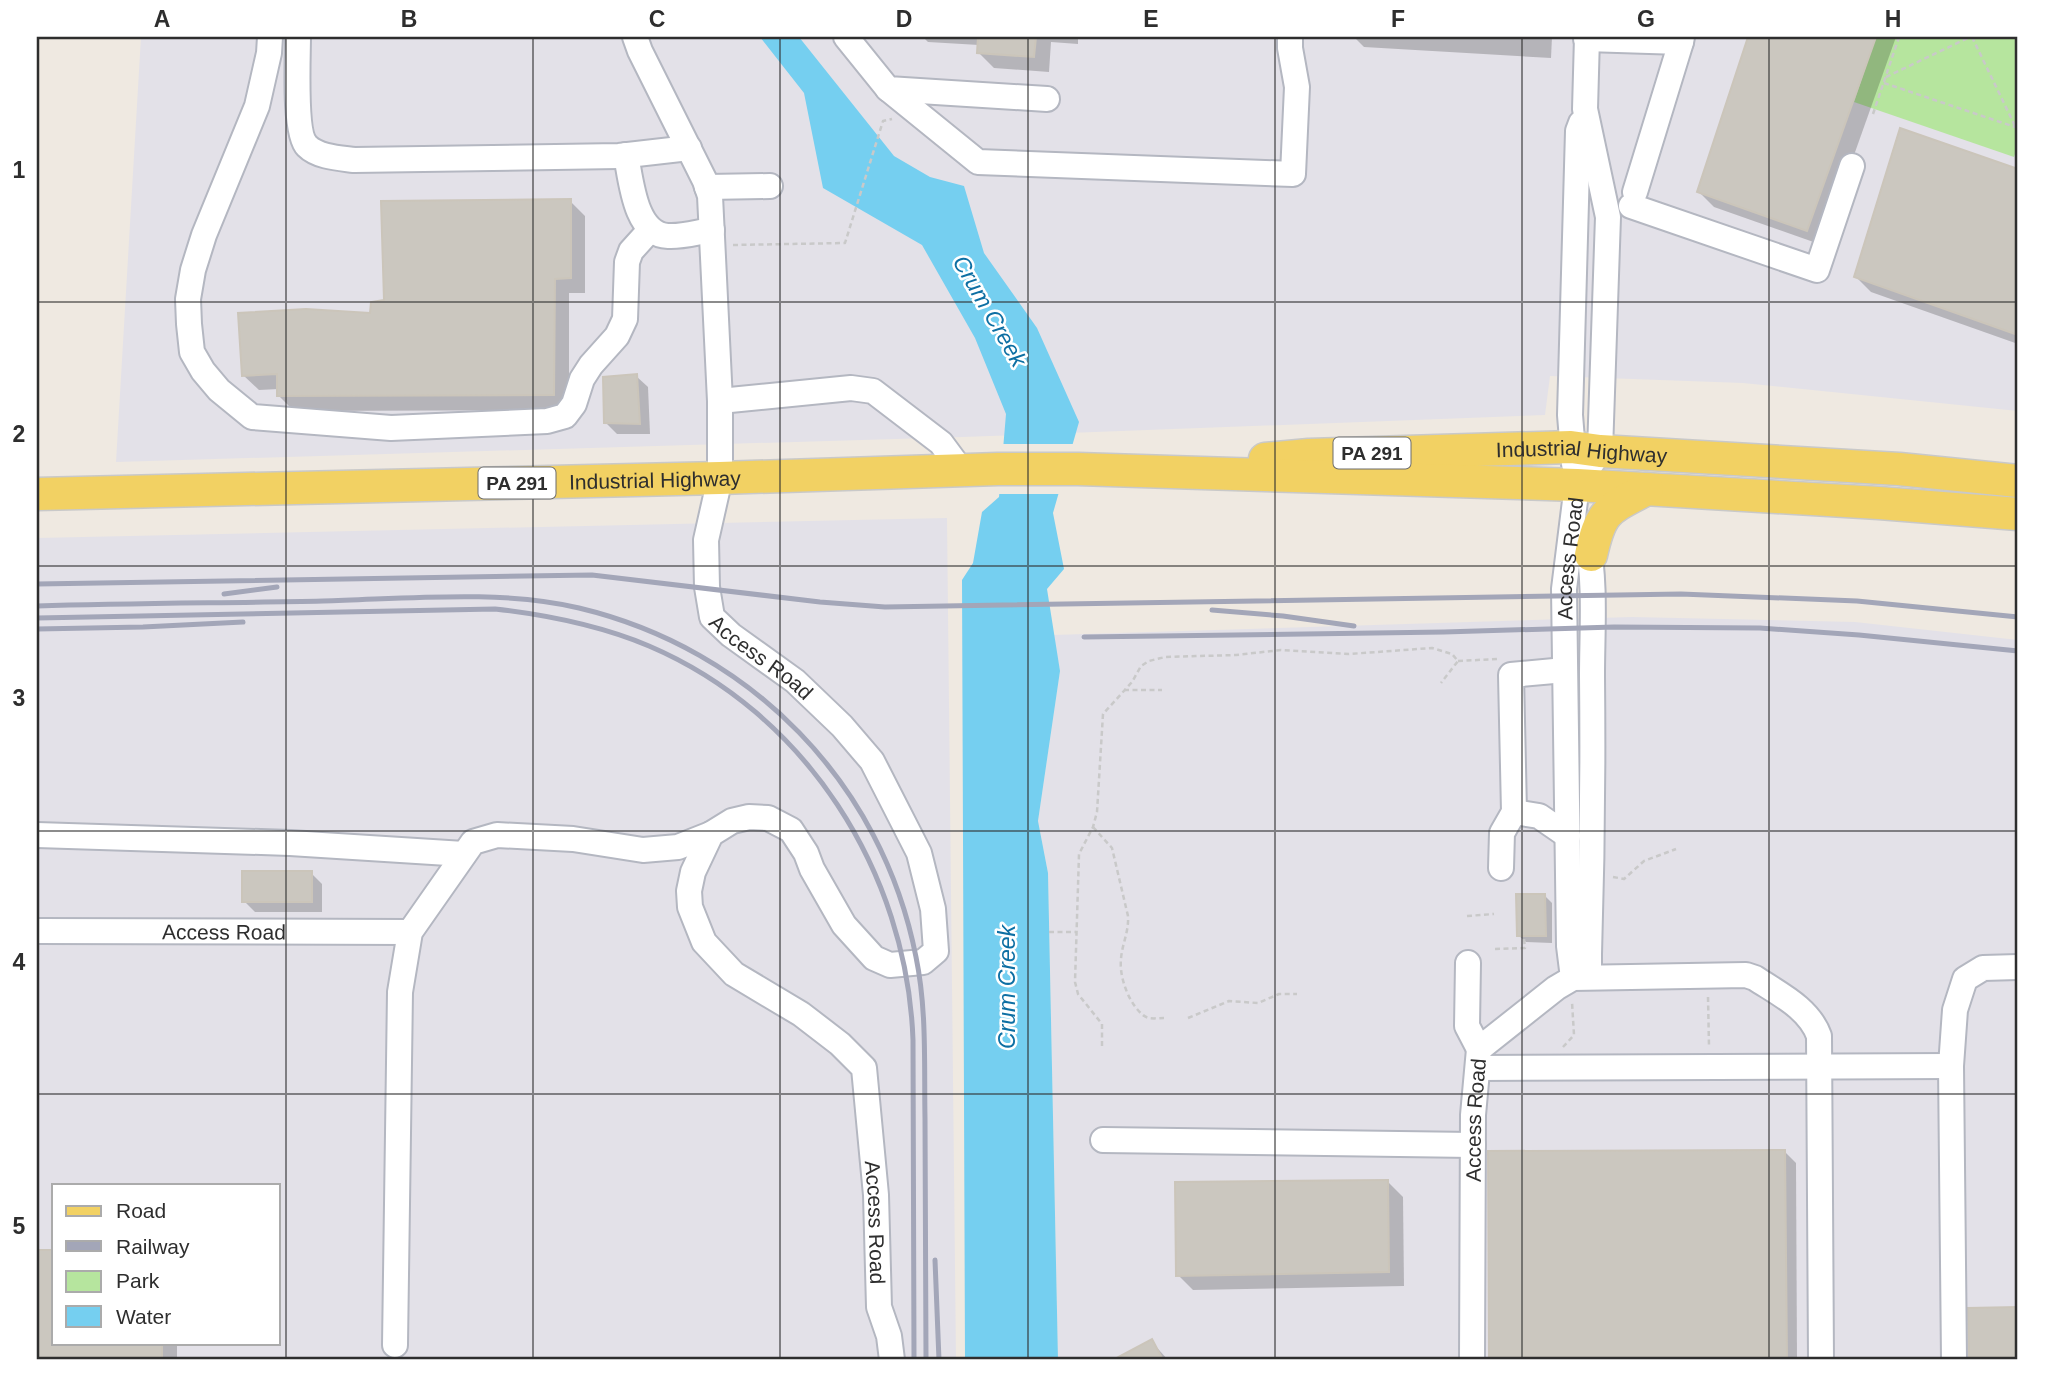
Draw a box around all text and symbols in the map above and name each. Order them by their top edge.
text: A [154,6,170,32]
text: B [401,6,417,32]
text: C [649,6,665,32]
text: D [896,6,912,32]
text: E [1143,6,1159,32]
text: F [1391,6,1405,32]
text: G [1637,6,1655,32]
text: H [1885,6,1901,32]
text: 1 [13,157,26,183]
water label: Crum Creek [948,251,1033,372]
text: 2 [13,421,25,447]
street label: Industrial Highway [1496,435,1668,467]
road number: PA 291 [1334,437,1410,468]
street label: Industrial Highway [569,466,742,493]
road number: PA 291 [478,468,556,498]
street label: Access Road [1552,496,1587,620]
street label: Access Road [705,610,818,704]
text: 3 [13,685,25,711]
street label: Access Road [162,920,286,943]
water label: Crum Creek [994,924,1020,1049]
text: 4 [13,949,26,975]
street label: Access Road [1461,1057,1490,1182]
street label: Access Road [861,1159,890,1284]
legend [52,1184,280,1344]
text: Road [116,1199,166,1222]
text: 5 [13,1213,26,1239]
text: Railway [116,1235,190,1258]
text: Park [116,1269,160,1292]
text: Water [116,1305,171,1328]

